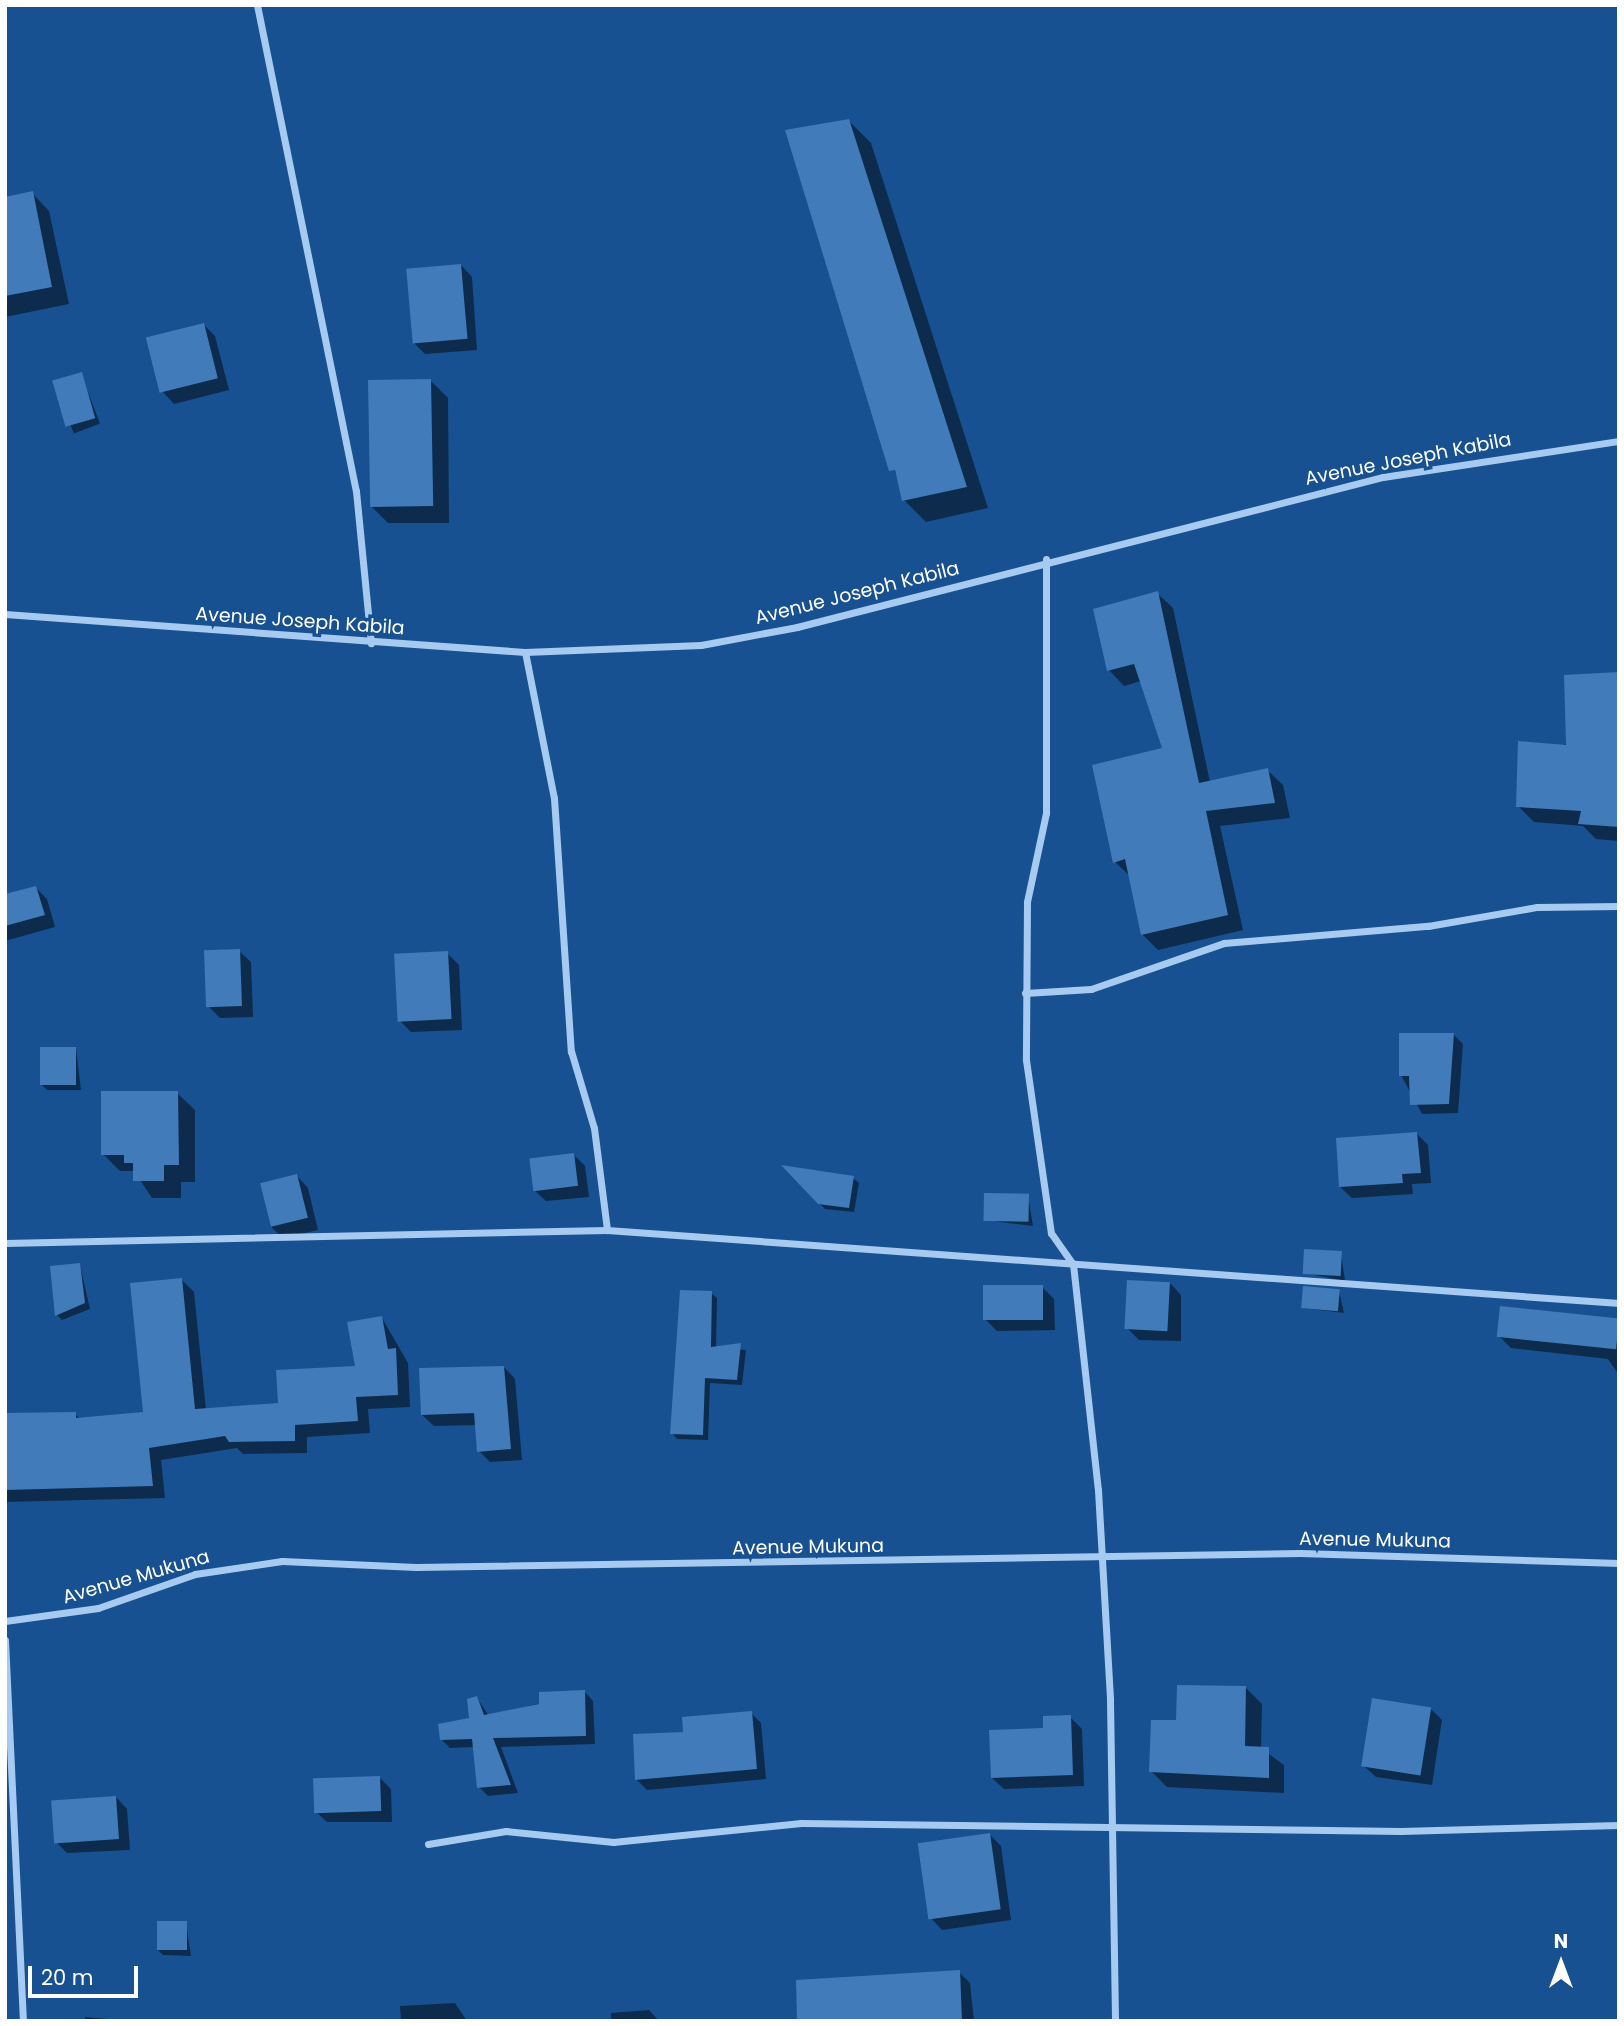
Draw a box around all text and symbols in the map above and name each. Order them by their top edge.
street label: Avenue Joseph Kabila [1303,428,1513,490]
street label: Avenue Joseph Kabila [753,557,961,629]
street label: Avenue Joseph Kabila [195,602,405,640]
street label: Avenue Mukuna [1299,1527,1451,1553]
street label: Avenue Mukuna [732,1534,884,1560]
street label: Avenue Mukuna [60,1545,212,1609]
north arrow [1526,1928,1596,1998]
text: N [1554,1928,1568,1955]
scale bar [32,1952,142,1996]
text: 20 m [41,1963,94,1992]

